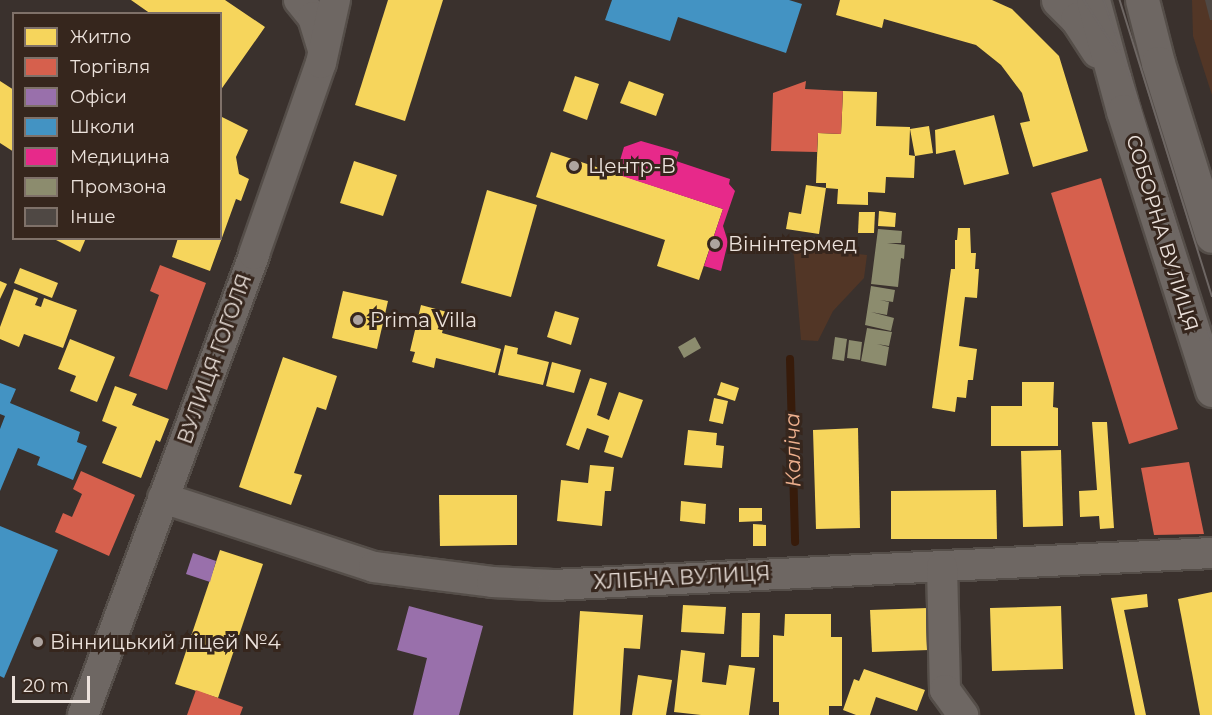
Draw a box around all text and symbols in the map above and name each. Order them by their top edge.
legend [12,12,222,240]
text: Житло [70,26,131,48]
text: Торгівля [70,56,150,78]
text: Офіси [70,86,127,108]
text: Школи [70,116,135,138]
street label: СОБОРНА ВУЛИЦЯ [1121,132,1203,334]
text: Медицина [70,146,170,168]
place label: Центр-В [588,154,676,178]
marker: Центр-В [565,157,583,175]
text: Промзона [70,176,167,198]
text: Інше [70,206,116,228]
place label: Вінінтермед [728,232,857,256]
marker: Вінінтермед [706,235,724,253]
street label: ВУЛИЦЯ ГОГОЛЯ [173,271,257,447]
place label: Prima Villa [370,308,477,332]
marker: Prima Villa [351,313,365,327]
water label: Каліча [780,412,806,488]
street label: ХЛІБНА ВУЛИЦЯ [593,561,771,595]
place label: Вінницький ліцей №4 [50,630,281,654]
marker: Вінницький ліцей №4 [31,635,45,649]
scale bar [15,664,93,702]
text: 20 m [23,675,69,697]

